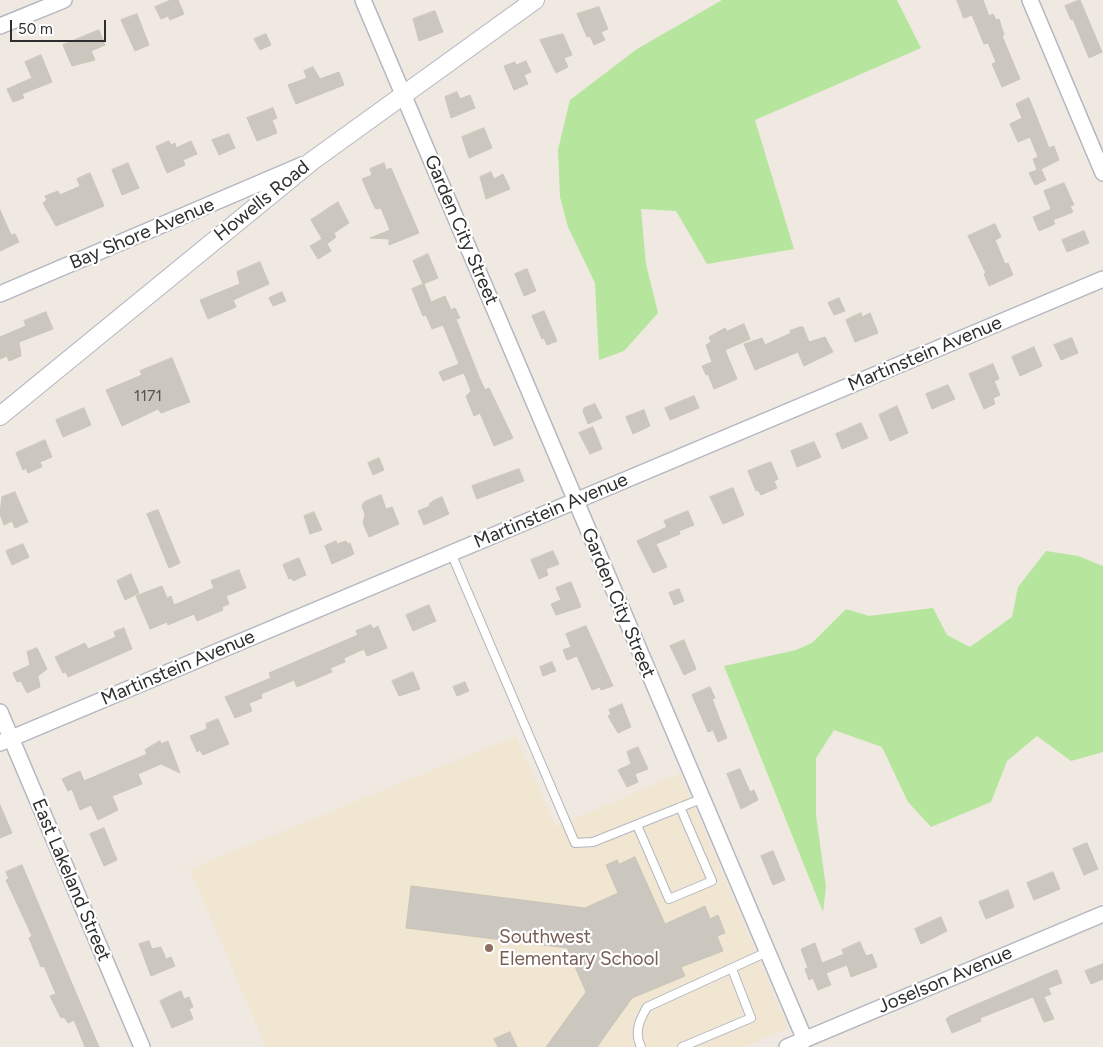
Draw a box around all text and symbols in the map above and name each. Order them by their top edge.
scale bar [12,10,109,42]
text: 50 m [18,20,53,38]
street label: Garden City Street [419,152,503,308]
street label: Howells Road [210,156,314,246]
street label: Bay Shore Avenue [66,193,218,275]
street label: Martinstein Avenue [845,311,1005,397]
house number: 1171 [134,386,162,406]
street label: Martinstein Avenue [471,468,631,554]
street label: Garden City Street [576,525,660,681]
street label: Martinstein Avenue [98,625,258,711]
street label: East Lakeland Street [26,795,116,965]
place label: Southwest Elementary School [499,926,659,970]
street label: Joselson Avenue [874,941,1016,1019]
marker: Southwest Elementary School [483,942,495,954]

